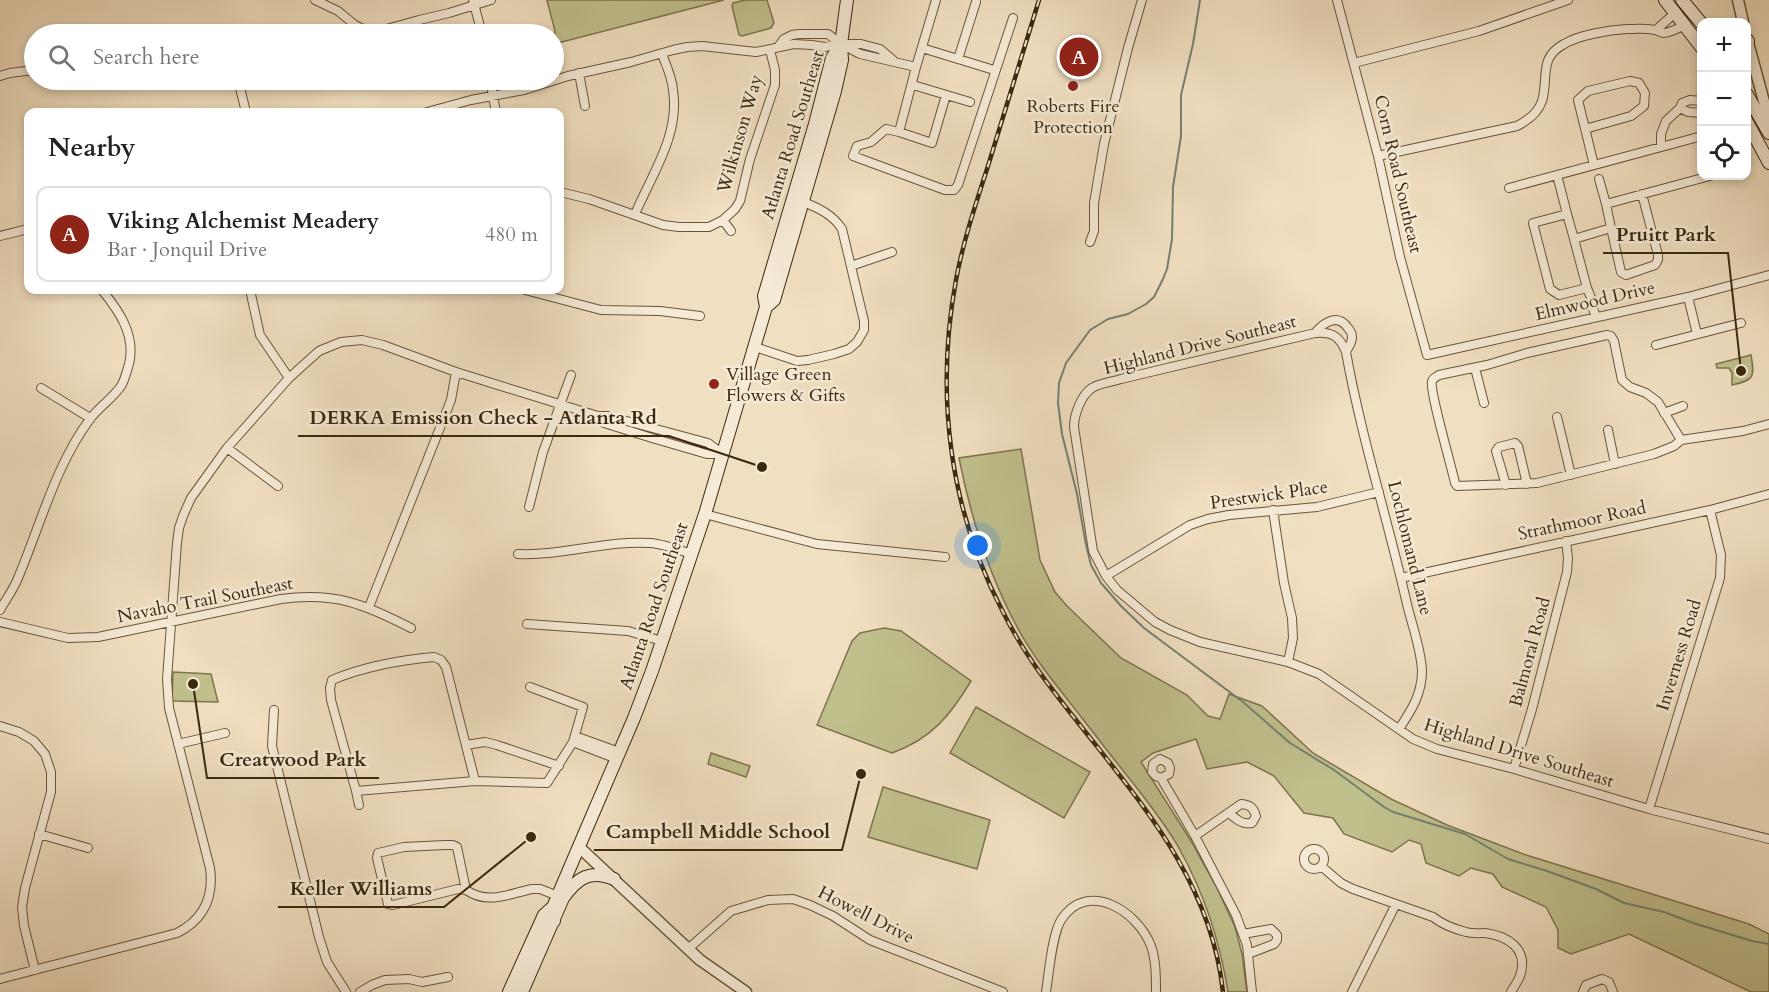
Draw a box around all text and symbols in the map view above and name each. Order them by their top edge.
map controls [1697,18,1751,180]
button: + [1697,18,1751,72]
search box [24,24,564,90]
pin: A [1060,34,1098,80]
icon: search [45,41,78,74]
text: Search here [93,42,200,72]
street label: Atlanta Road Southeast [755,47,831,223]
street label: Wilkinson Way [711,71,769,197]
button: − [1697,72,1751,126]
marker: Roberts Fire Protection [1066,79,1080,93]
street label: Corn Road Southeast [1368,93,1428,256]
place label: Roberts Fire Protection [1026,94,1120,140]
button: locate [1697,126,1751,180]
text: Nearby [48,130,136,165]
text: Viking Alchemist Meadery [107,206,379,236]
callout: Pruitt Park [1603,215,1728,253]
text: A [62,221,77,248]
text: 480 m [485,221,538,248]
text: Pruitt Park [1616,221,1717,248]
text: Bar · Jonquil Drive [107,236,267,263]
street label: Elmwood Drive [1532,275,1658,327]
street label: Highland Drive Southeast [1101,309,1299,381]
place label: Village Green Flowers & Gifts [726,362,845,408]
marker: Village Green Flowers & Gifts [707,377,721,391]
callout: DERKA Emission Check - Atlanta Rd [298,398,669,436]
text: DERKA Emission Check - Atlanta Rd [309,404,657,431]
street label: Prestwick Place [1209,474,1329,516]
street label: Lochlomand Lane [1381,478,1439,618]
street label: Strathmoor Road [1516,495,1649,547]
street label: Atlanta Road Southeast [614,519,695,693]
your location [963,531,992,560]
street label: Navaho Trail Southeast [115,571,295,629]
street label: Balmoral Road [1503,594,1557,710]
street label: Inverness Road [1650,596,1708,714]
street label: Highland Drive Southeast [1421,712,1617,794]
callout: Creatwood Park [207,740,379,778]
text: Creatwood Park [219,746,367,773]
callout: Campbell Middle School [594,812,842,850]
text: Campbell Middle School [606,818,830,845]
callout: Keller Williams [278,869,444,907]
text: Keller Williams [290,875,432,902]
street label: Howell Drive [814,880,918,950]

